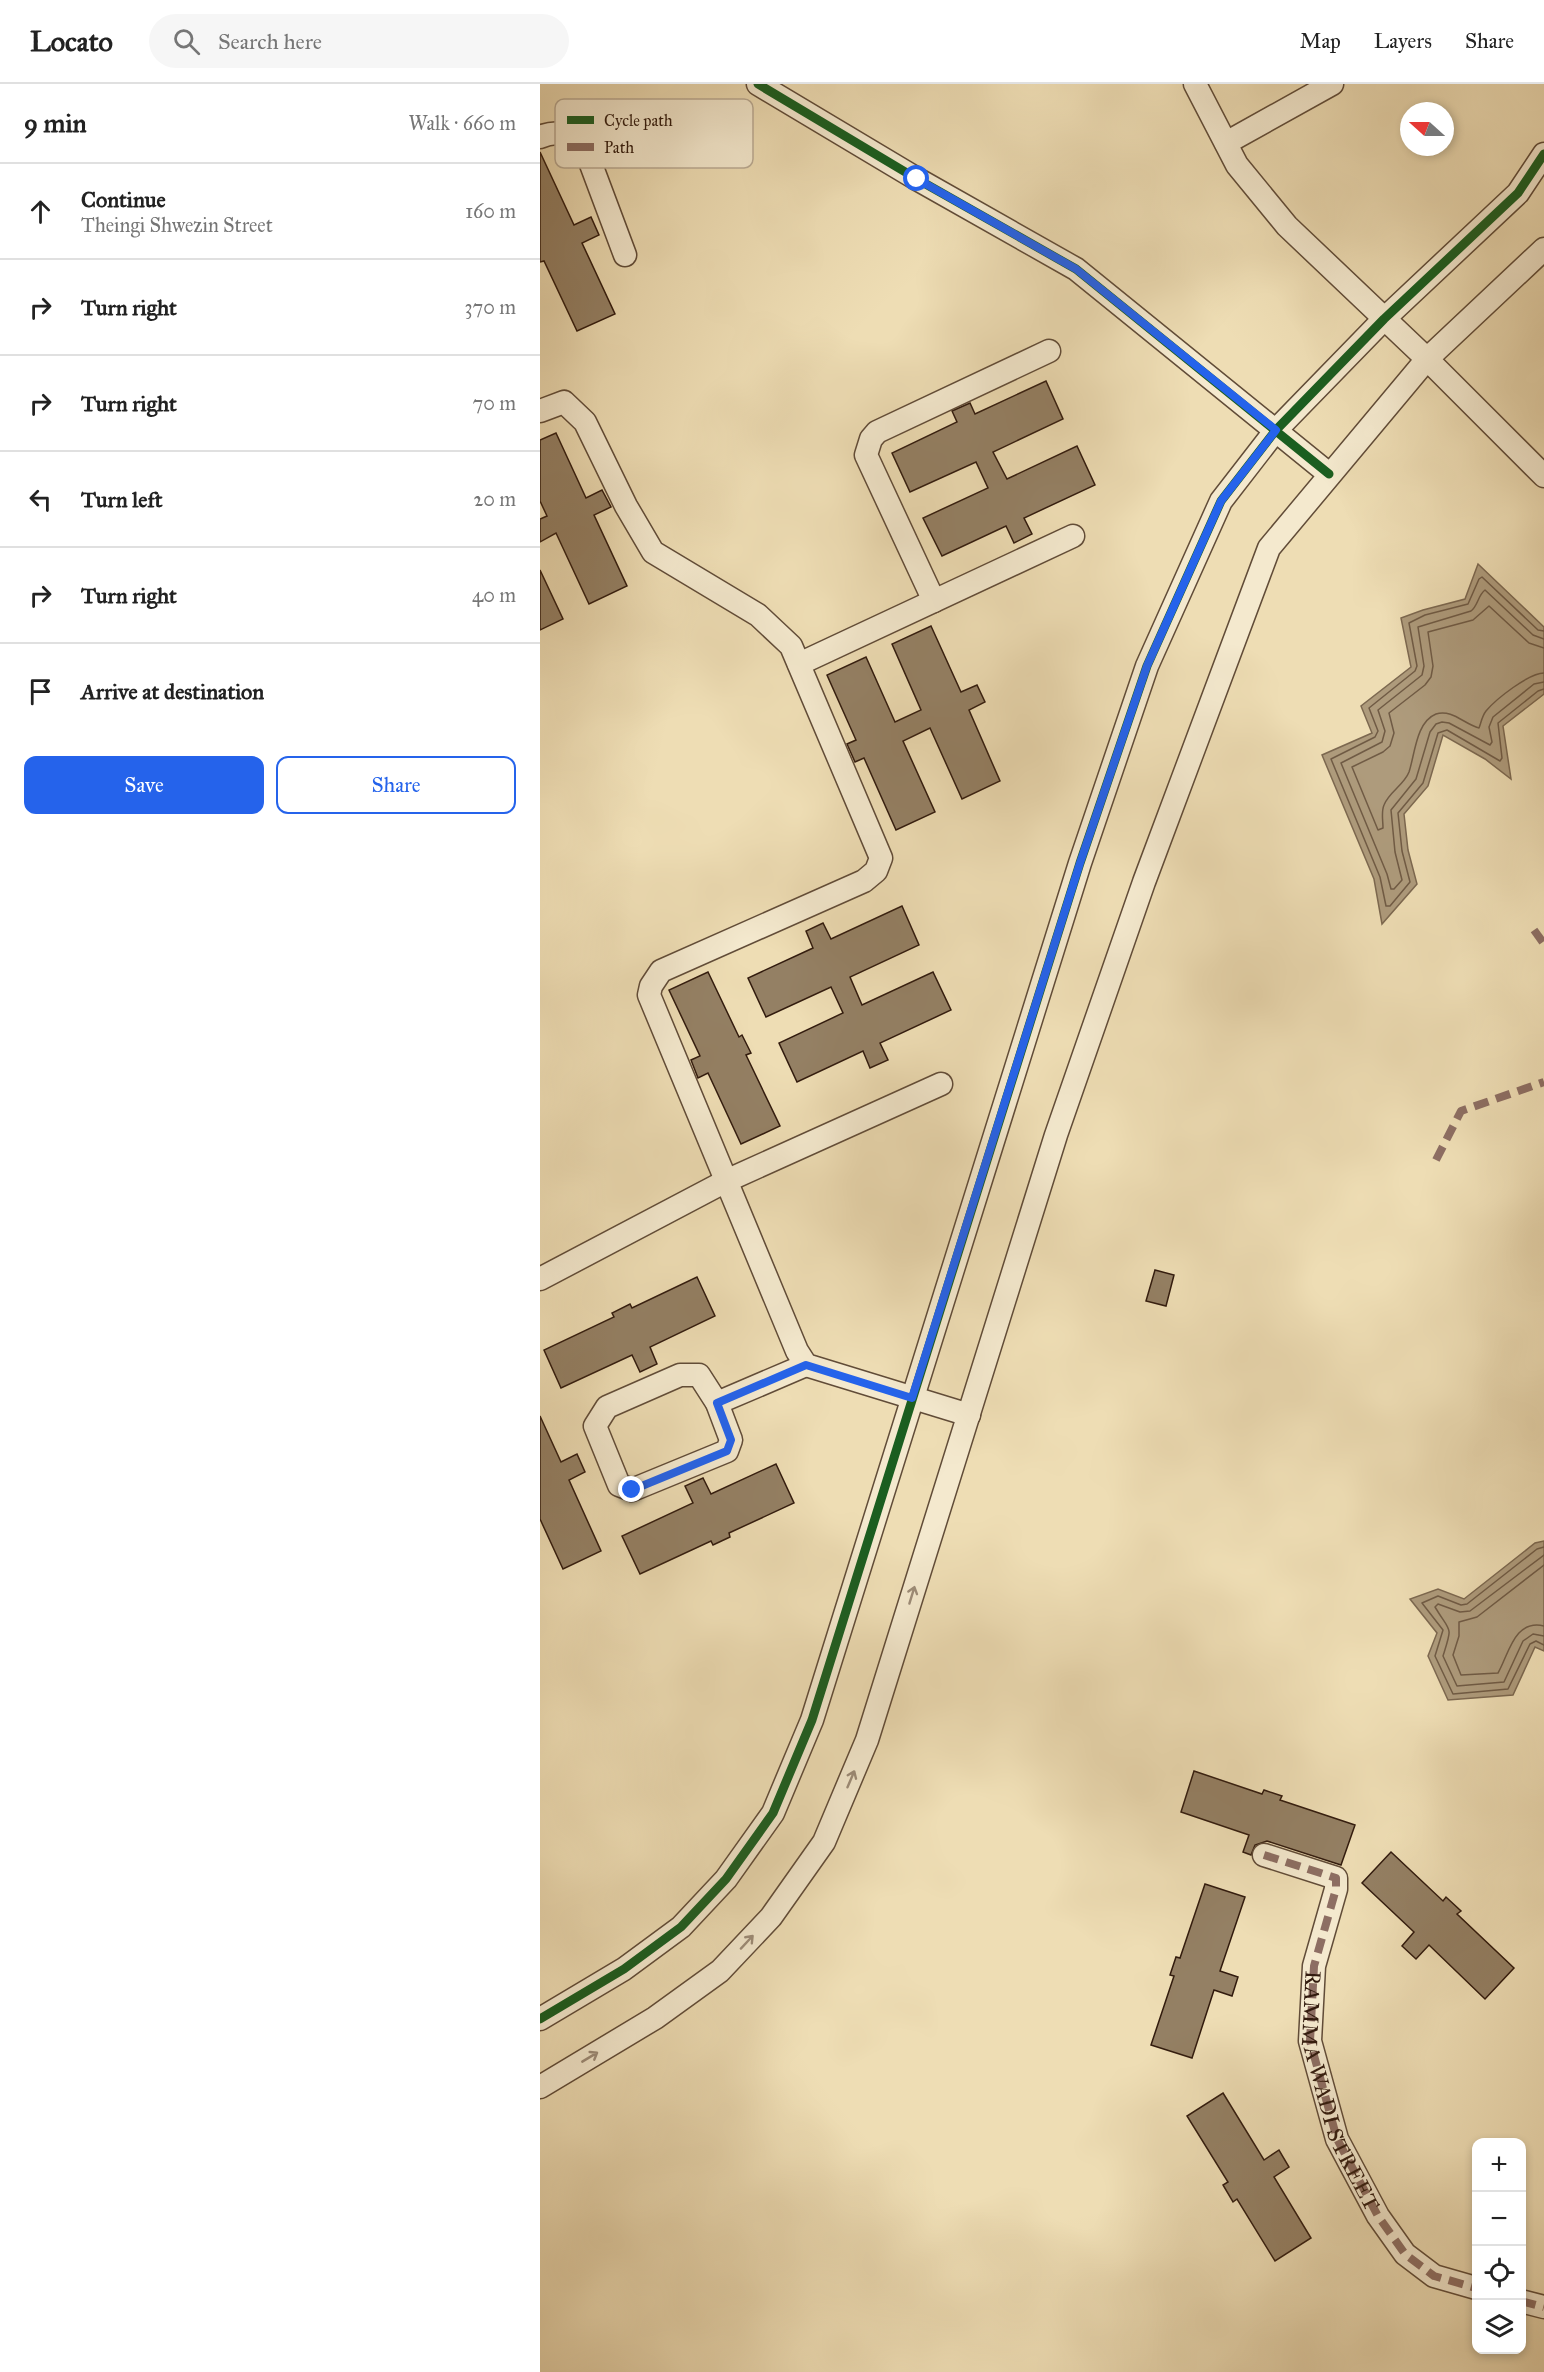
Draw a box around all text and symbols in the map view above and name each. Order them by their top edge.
search box [149,14,569,68]
text: Locato [30,24,113,59]
icon: search [170,25,203,58]
text: Search here [218,28,322,55]
text: Map [1300,28,1341,54]
text: Layers [1374,28,1432,54]
text: Share [1465,28,1514,54]
legend [555,99,753,168]
north arrow [1400,102,1454,156]
text: 9 min [24,107,87,139]
text: Walk · 660 m [409,111,516,135]
text: Cycle path [604,111,673,130]
text: Path [604,138,634,157]
route start [903,165,929,191]
text: Continue [81,186,166,213]
icon: ahead [24,195,57,228]
text: 160 m [465,199,516,223]
text: Theingi Shwezin Street [81,213,273,237]
icon: right [24,291,57,324]
text: Turn right [81,294,177,321]
text: 370 m [465,295,516,319]
icon: right [24,387,57,420]
text: Turn right [81,390,177,417]
text: 70 m [473,391,516,415]
icon: left [24,483,57,516]
text: Turn left [81,486,163,513]
text: 20 m [473,487,516,511]
icon: right [24,579,57,612]
text: Turn right [81,582,177,609]
text: 40 m [472,583,516,607]
icon: arrive [24,675,57,708]
text: Arrive at destination [81,678,264,705]
button: Save [24,756,264,814]
button: Share [276,756,516,814]
route end [618,1476,644,1502]
one-way arrow [908,1585,919,1604]
one-way arrow [846,1771,857,1789]
one-way arrow [740,1935,754,1950]
street label: RAMMA WADI STREET [1296,1970,1386,2215]
one-way arrow [581,2051,598,2063]
map controls [1472,2138,1526,2354]
button: + [1472,2138,1526,2192]
button: − [1472,2192,1526,2246]
button: locate [1472,2246,1526,2300]
button: layers [1472,2300,1526,2354]

